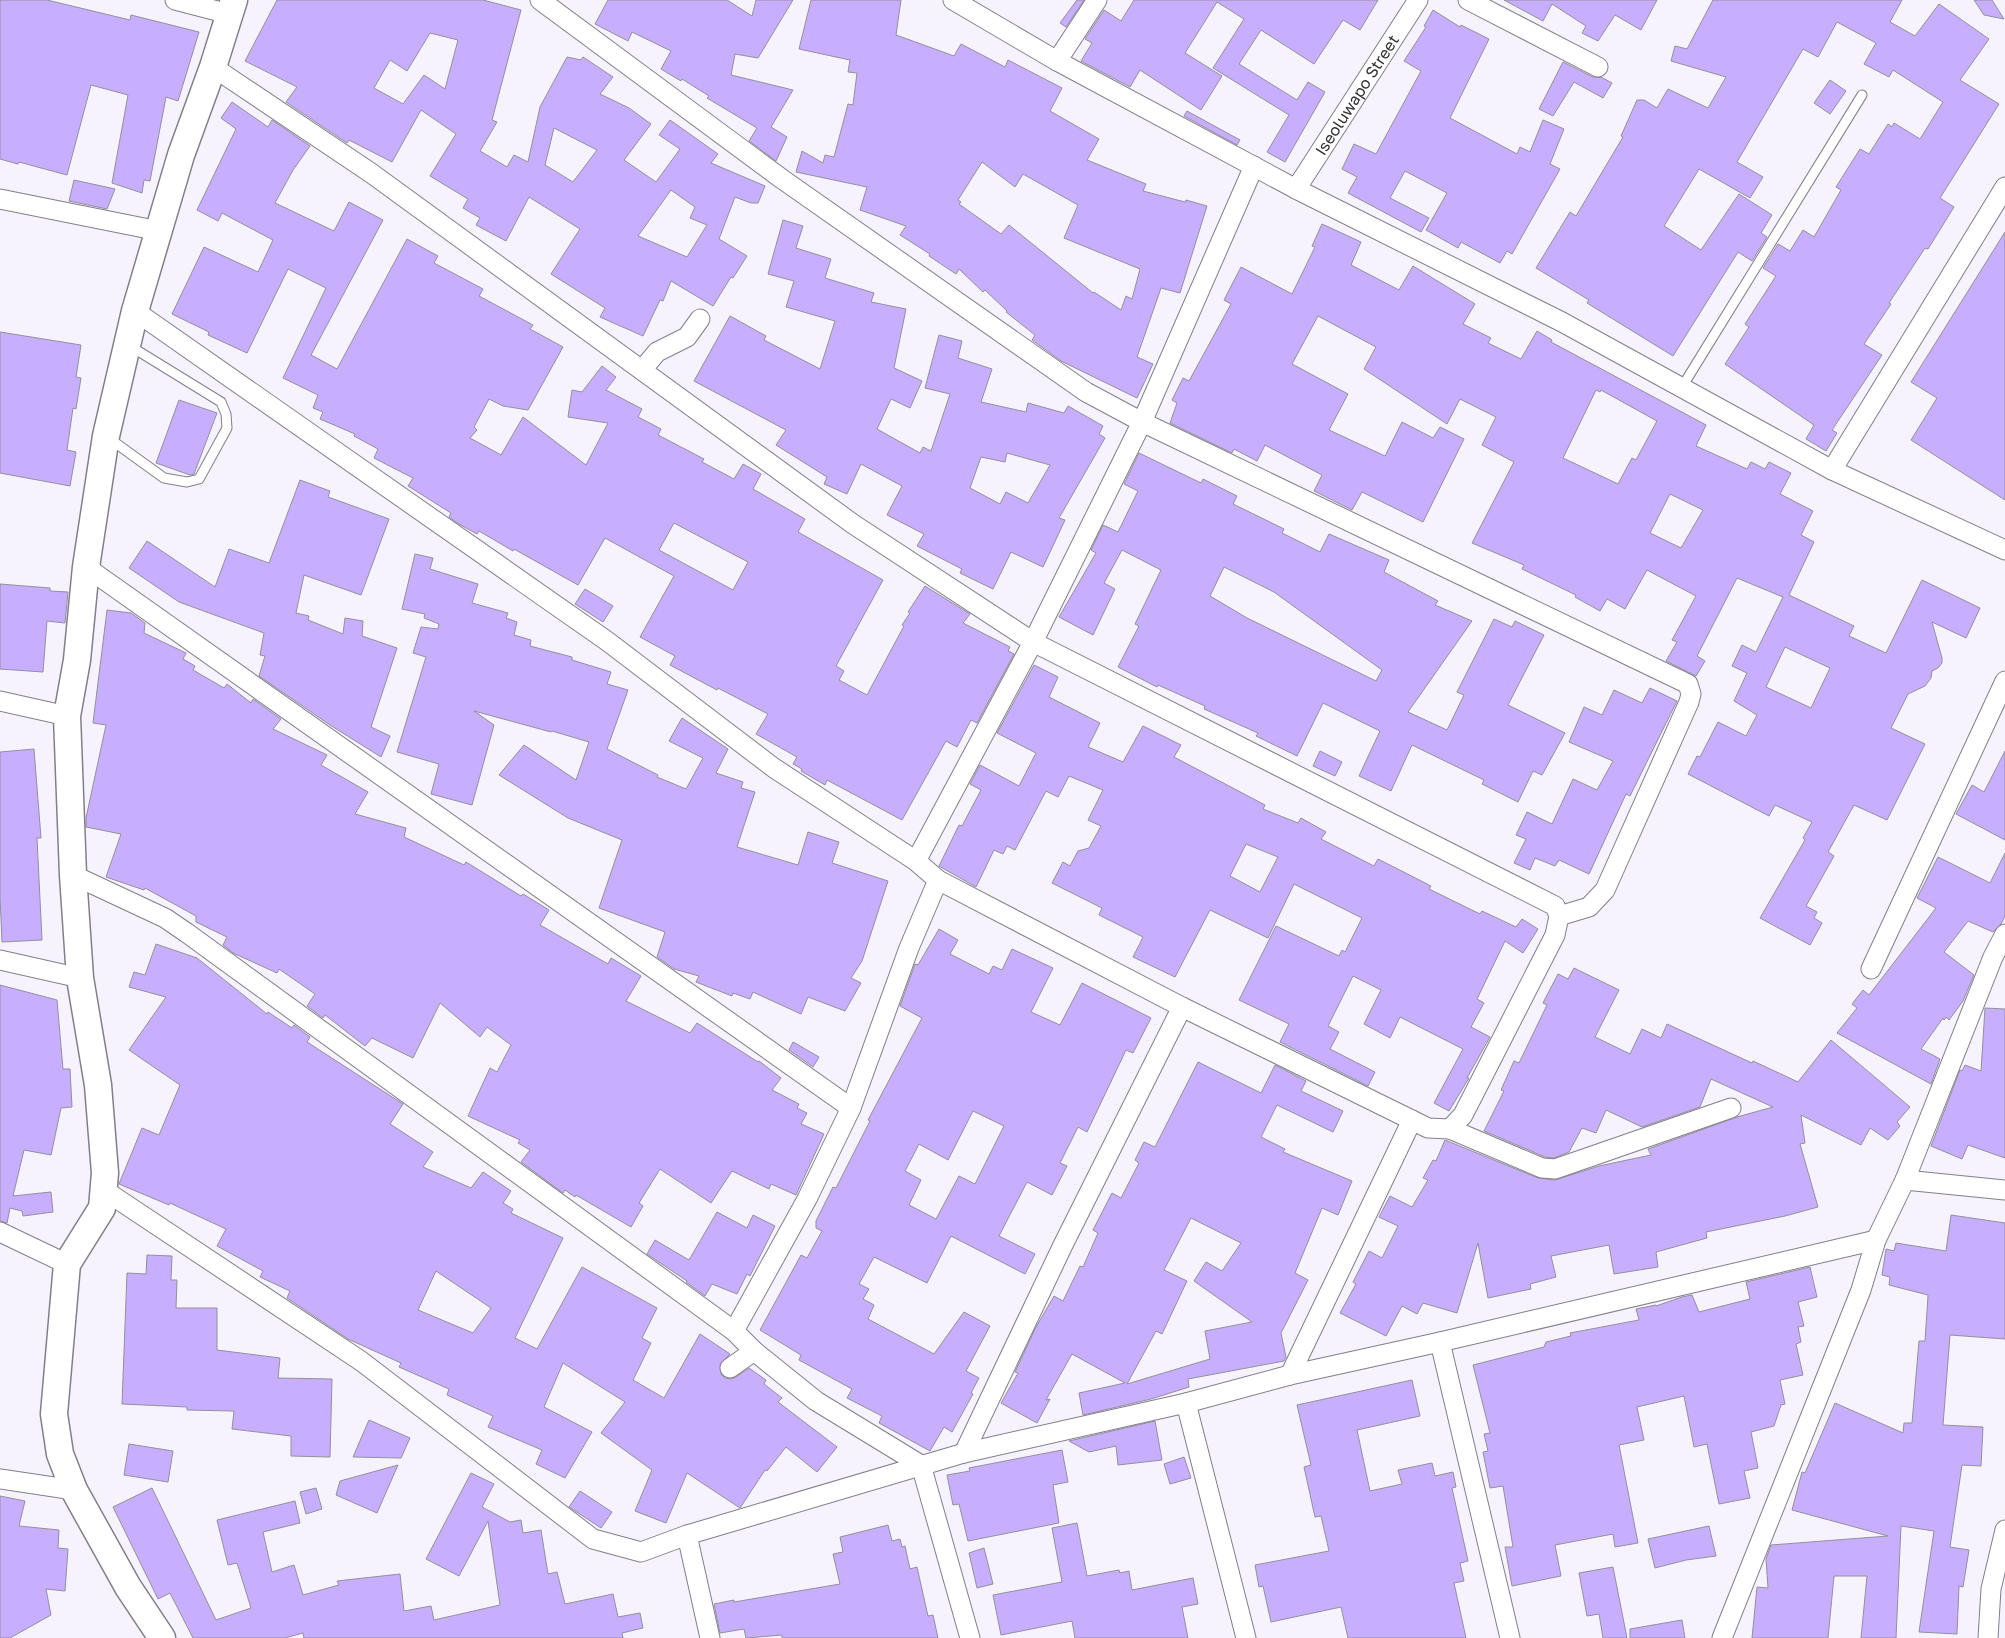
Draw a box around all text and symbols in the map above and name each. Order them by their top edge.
street label: Iseoluwapo Street [1310,31,1403,159]

